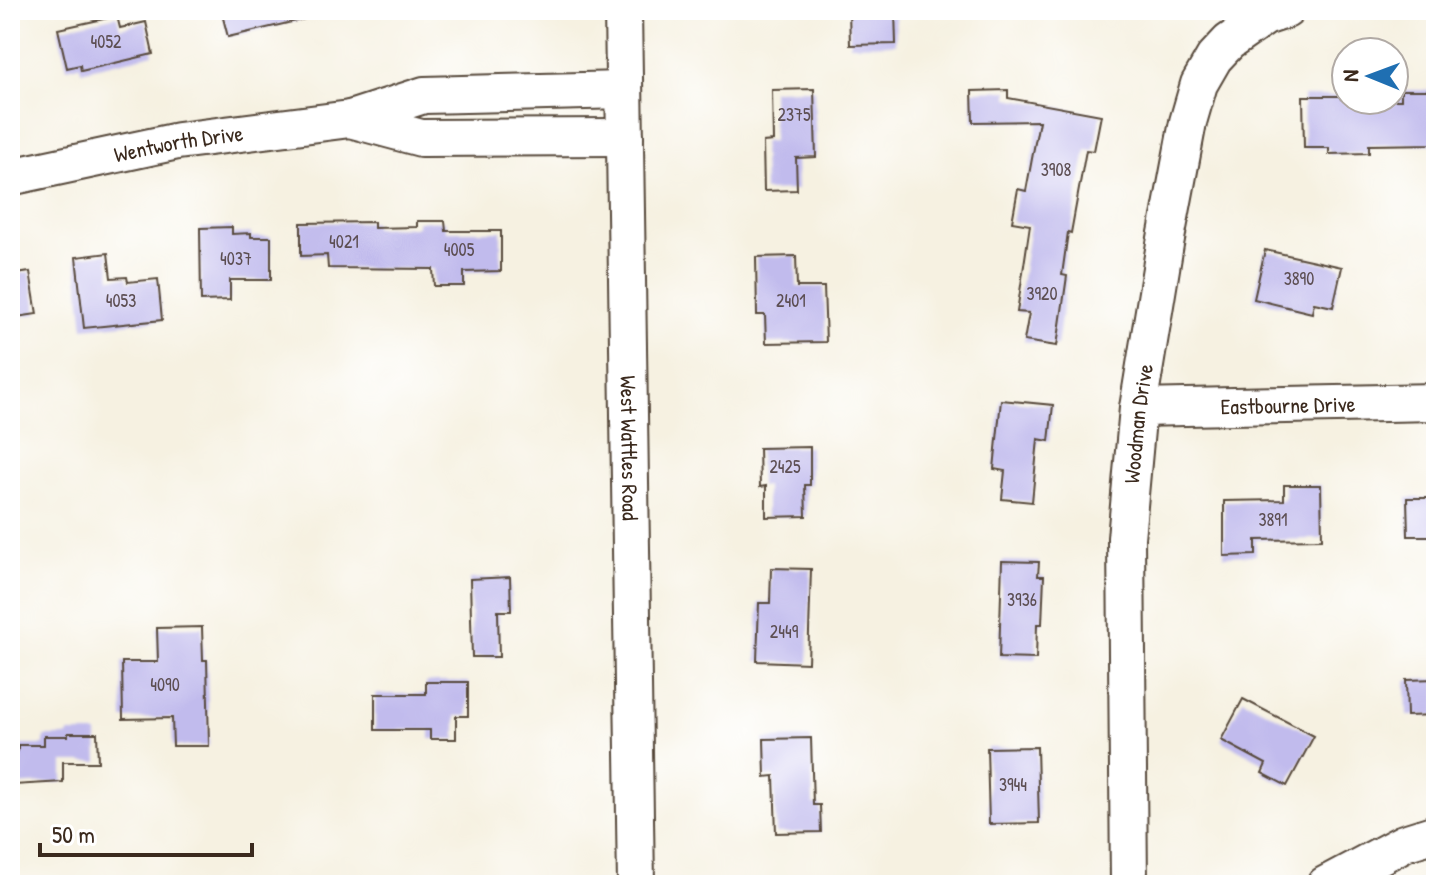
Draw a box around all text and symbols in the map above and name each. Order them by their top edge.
house number: 4052 [91,29,122,54]
north arrow [1330,36,1410,116]
text: N [1335,69,1365,82]
house number: 2375 [777,102,811,127]
street label: Wentworth Drive [111,118,245,169]
house number: 3908 [1041,157,1071,182]
house number: 4021 [329,229,359,254]
house number: 4005 [444,237,475,262]
house number: 4037 [220,246,252,271]
house number: 3890 [1284,266,1314,291]
house number: 3920 [1026,281,1058,306]
house number: 4053 [106,288,136,313]
house number: 2401 [776,288,806,313]
street label: Woodman Drive [1116,362,1160,485]
street label: West Wattles Road [613,375,646,521]
street label: Eastbourne Drive [1220,389,1356,421]
house number: 2425 [769,454,801,479]
house number: 3891 [1259,507,1288,532]
house number: 3936 [1007,587,1037,612]
house number: 2449 [770,619,799,644]
house number: 4090 [150,672,180,697]
house number: 3944 [999,772,1027,797]
scale bar [40,807,252,857]
text: 50 m [52,818,95,850]

